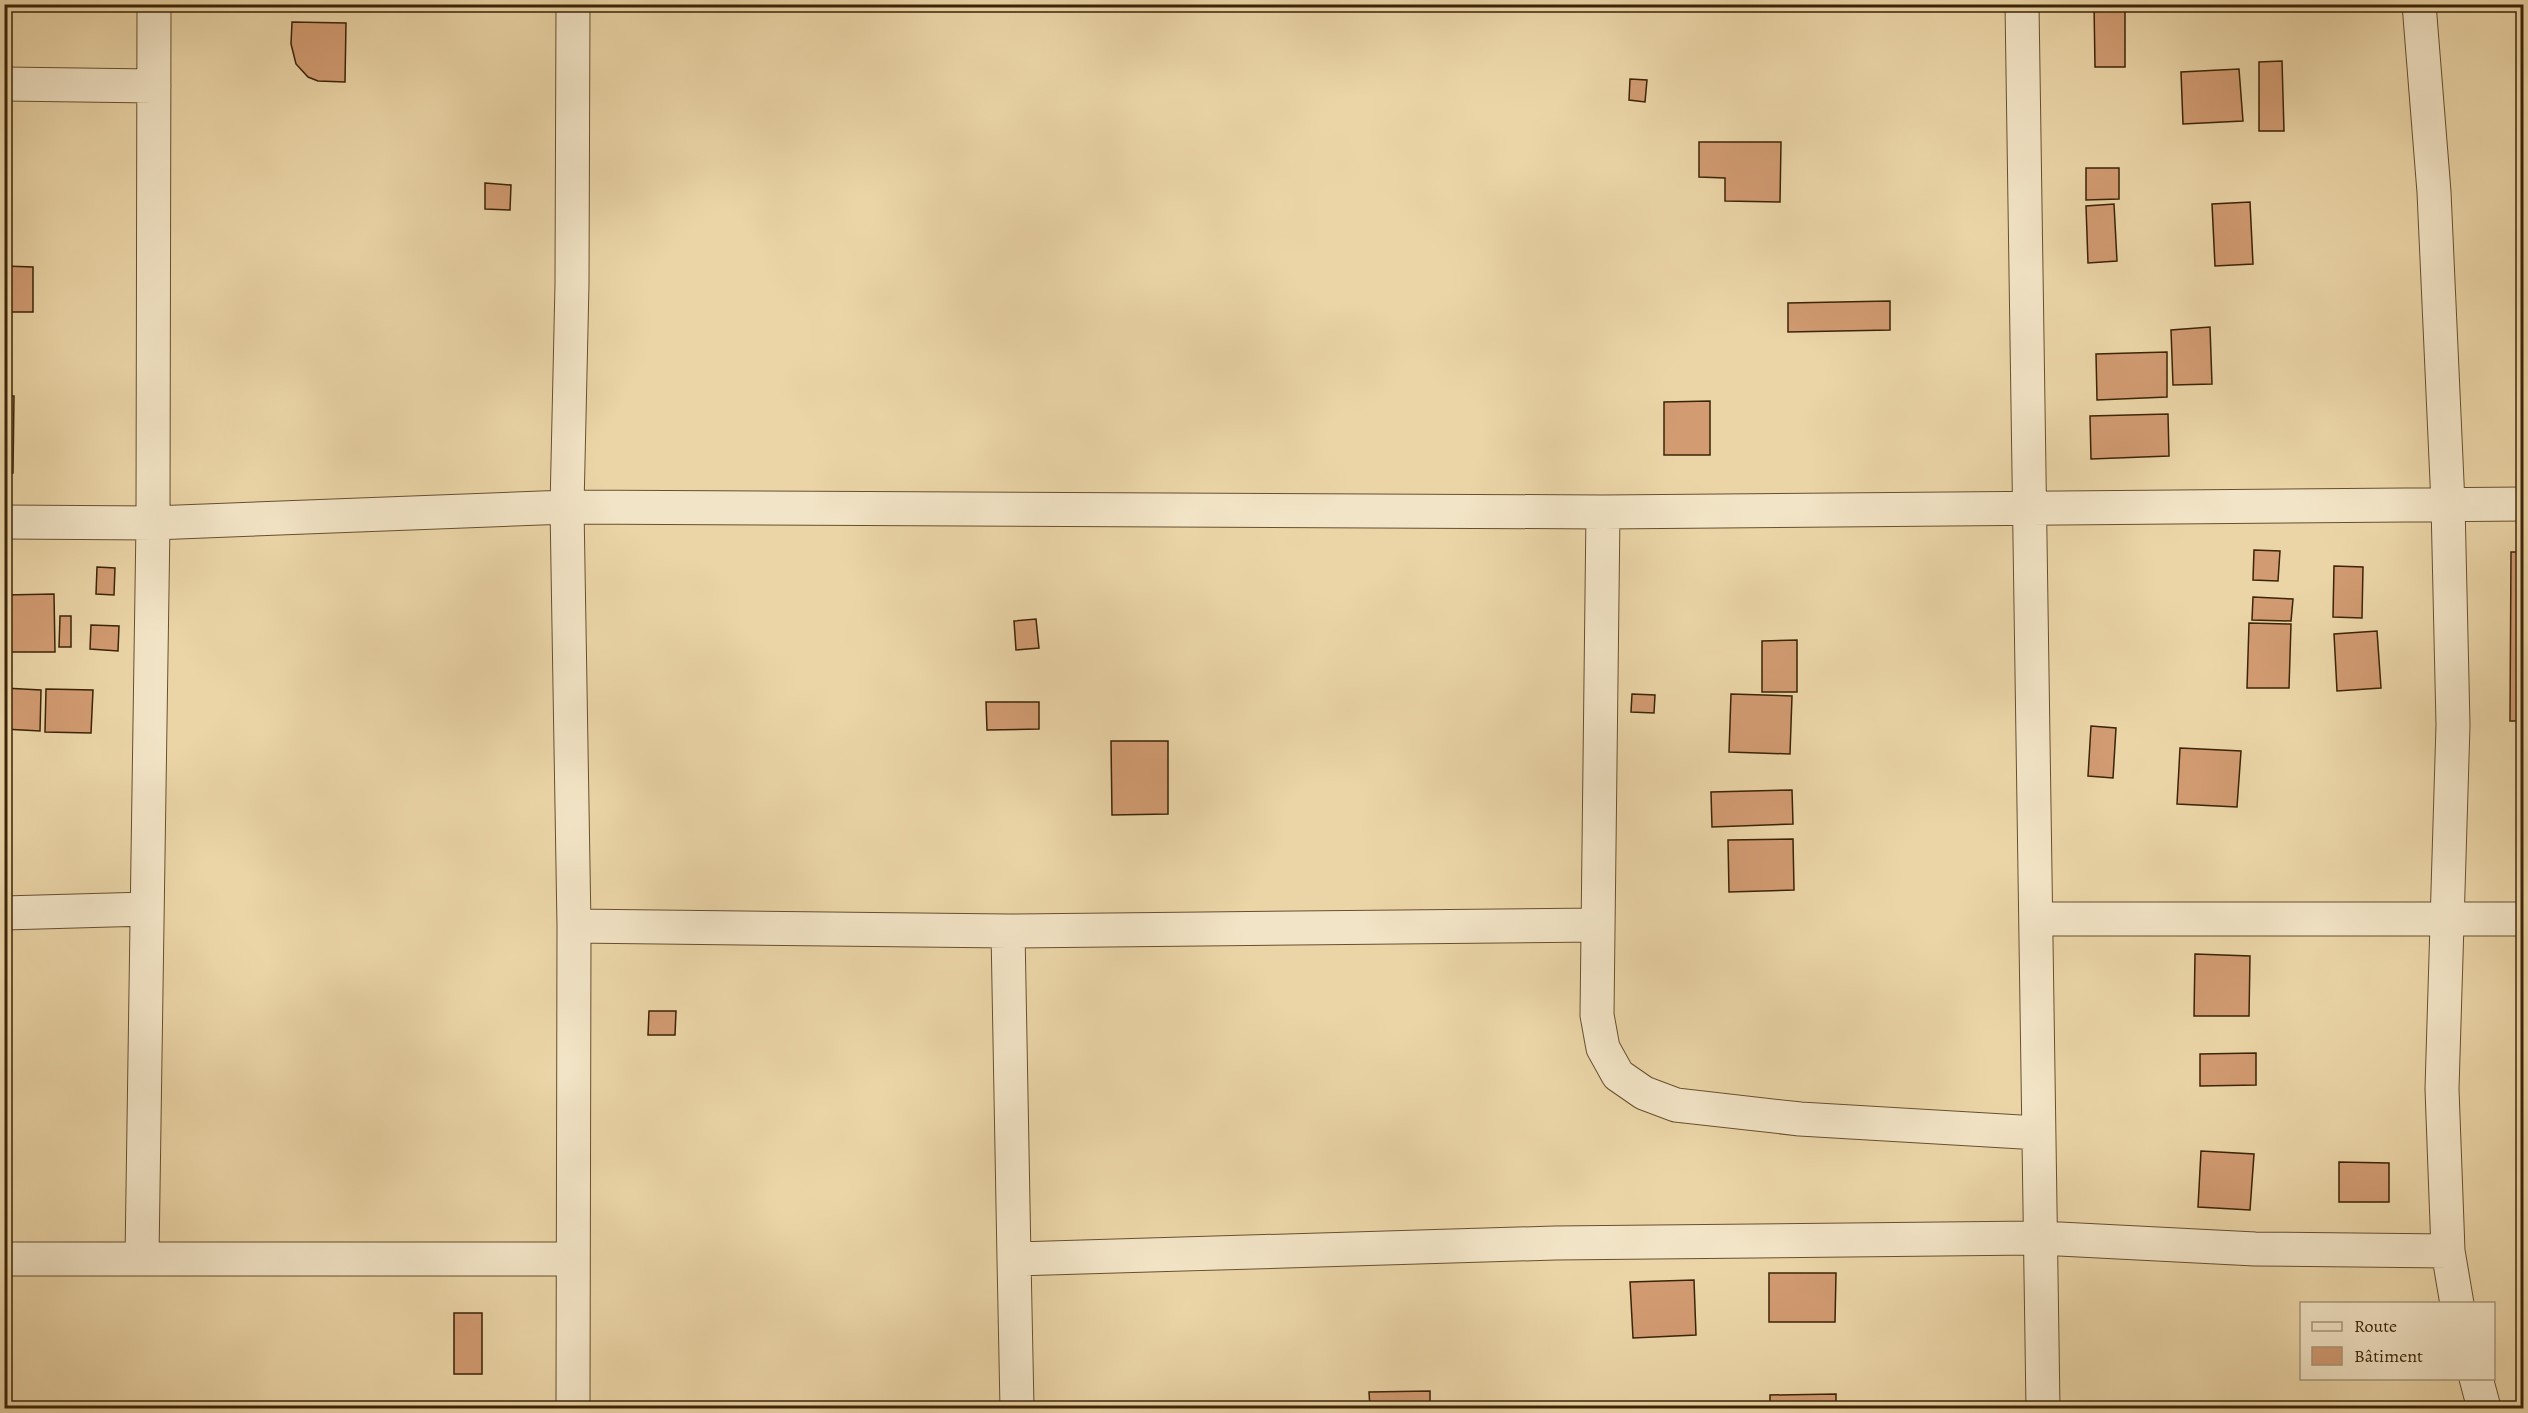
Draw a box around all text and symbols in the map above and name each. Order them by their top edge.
legend [2300,1302,2495,1380]
text: Route [2354,1314,2397,1338]
text: Bâtiment [2354,1344,2423,1368]

